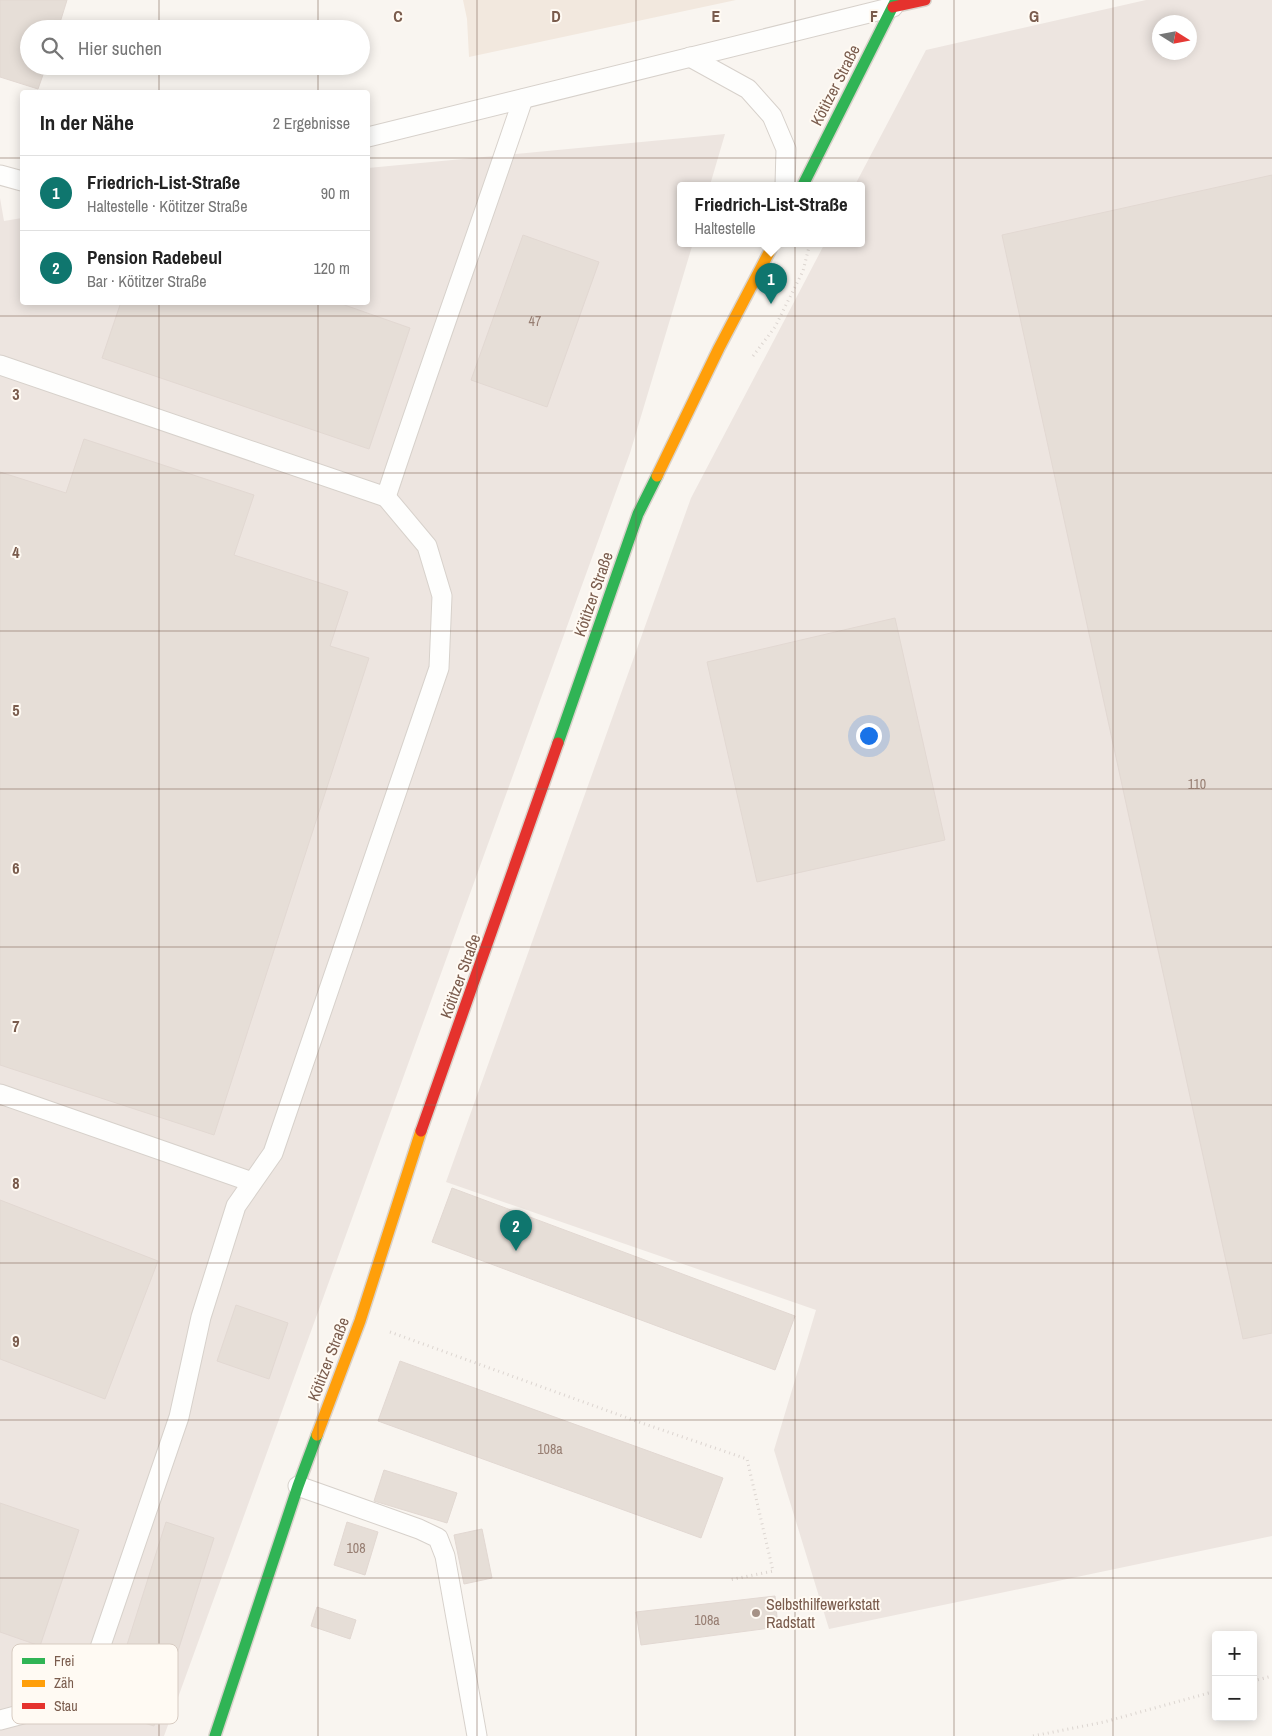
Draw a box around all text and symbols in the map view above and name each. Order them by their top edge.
text: C [393,5,403,27]
text: D [551,5,561,27]
text: E [712,5,721,27]
text: F [870,5,878,27]
text: G [1029,5,1039,27]
north arrow [1152,15,1197,60]
search box [20,20,370,75]
icon: search [38,34,66,62]
text: Hier suchen [78,35,162,61]
street label: Kötitzer Straße [805,41,865,129]
text: In der Nähe [40,108,134,137]
text: 2 Ergebnisse [273,112,350,134]
text: Friedrich-List-Straße [87,169,240,195]
text: 1 [52,182,60,204]
text: 90 m [321,182,350,204]
popup [677,182,865,247]
text: Friedrich-List-Straße [694,191,848,217]
text: Haltestelle · Kötitzer Straße [87,195,247,217]
text: Haltestelle [694,217,756,239]
text: Pension Radebeul [87,244,222,270]
text: 2 [52,257,60,279]
text: 120 m [314,257,350,279]
pin: 1 [755,263,787,304]
text: Bar · Kötitzer Straße [87,270,207,292]
house number: 47 [529,312,541,330]
text: 3 [12,383,20,405]
text: 4 [12,541,20,563]
street label: Kötitzer Straße [568,549,618,639]
text: 5 [12,699,20,721]
your location [856,723,882,749]
house number: 110 [1188,775,1206,793]
text: 6 [12,857,20,879]
street label: Kötitzer Straße [435,931,485,1021]
text: 7 [12,1015,20,1037]
text: 8 [12,1172,20,1194]
pin: 2 [500,1210,532,1251]
street label: Kötitzer Straße [302,1314,354,1404]
text: 9 [12,1330,20,1352]
house number: 108a [537,1440,563,1458]
house number: 108 [346,1539,366,1557]
place label: Selbsthilfewerkstatt Radstatt [766,1593,880,1633]
marker: Selbsthilfewerkstatt Radstatt [750,1607,762,1619]
house number: 108a [694,1611,720,1629]
map controls [1212,1631,1257,1721]
button: + [1212,1631,1257,1676]
legend [12,1644,178,1724]
text: Frei [54,1652,74,1670]
text: Zäh [54,1674,74,1692]
button: − [1212,1676,1257,1721]
text: Stau [54,1697,78,1715]

